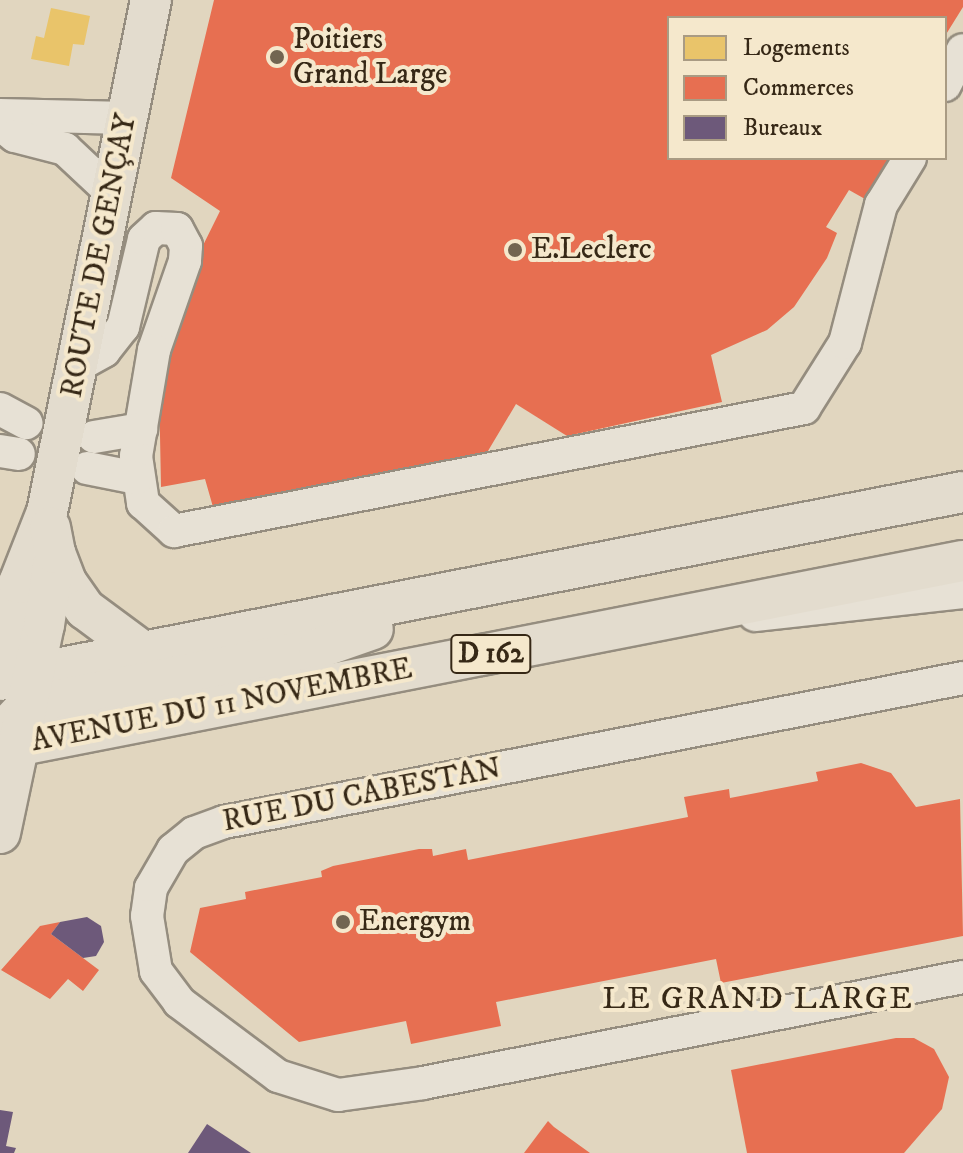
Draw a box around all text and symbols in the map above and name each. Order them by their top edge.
legend [667,16,947,160]
place label: Poitiers Grand Large [293,22,447,92]
text: Logements [743,33,850,63]
marker: Poitiers Grand Large [268,48,286,66]
text: Commerces [743,73,854,103]
street label: ROUTE DE GENÇAY [55,111,145,401]
text: Bureaux [743,113,822,143]
place label: E.Leclerc [531,232,652,268]
marker: E.Leclerc [506,241,524,259]
road number: D 162 [449,630,533,678]
street label: AVENUE DU 11 NOVEMBRE [29,651,415,761]
street label: RUE DU CABESTAN [220,751,504,841]
place label: Energym [359,904,471,940]
marker: Energym [334,913,352,931]
district label: LE GRAND LARGE [602,980,914,1018]

